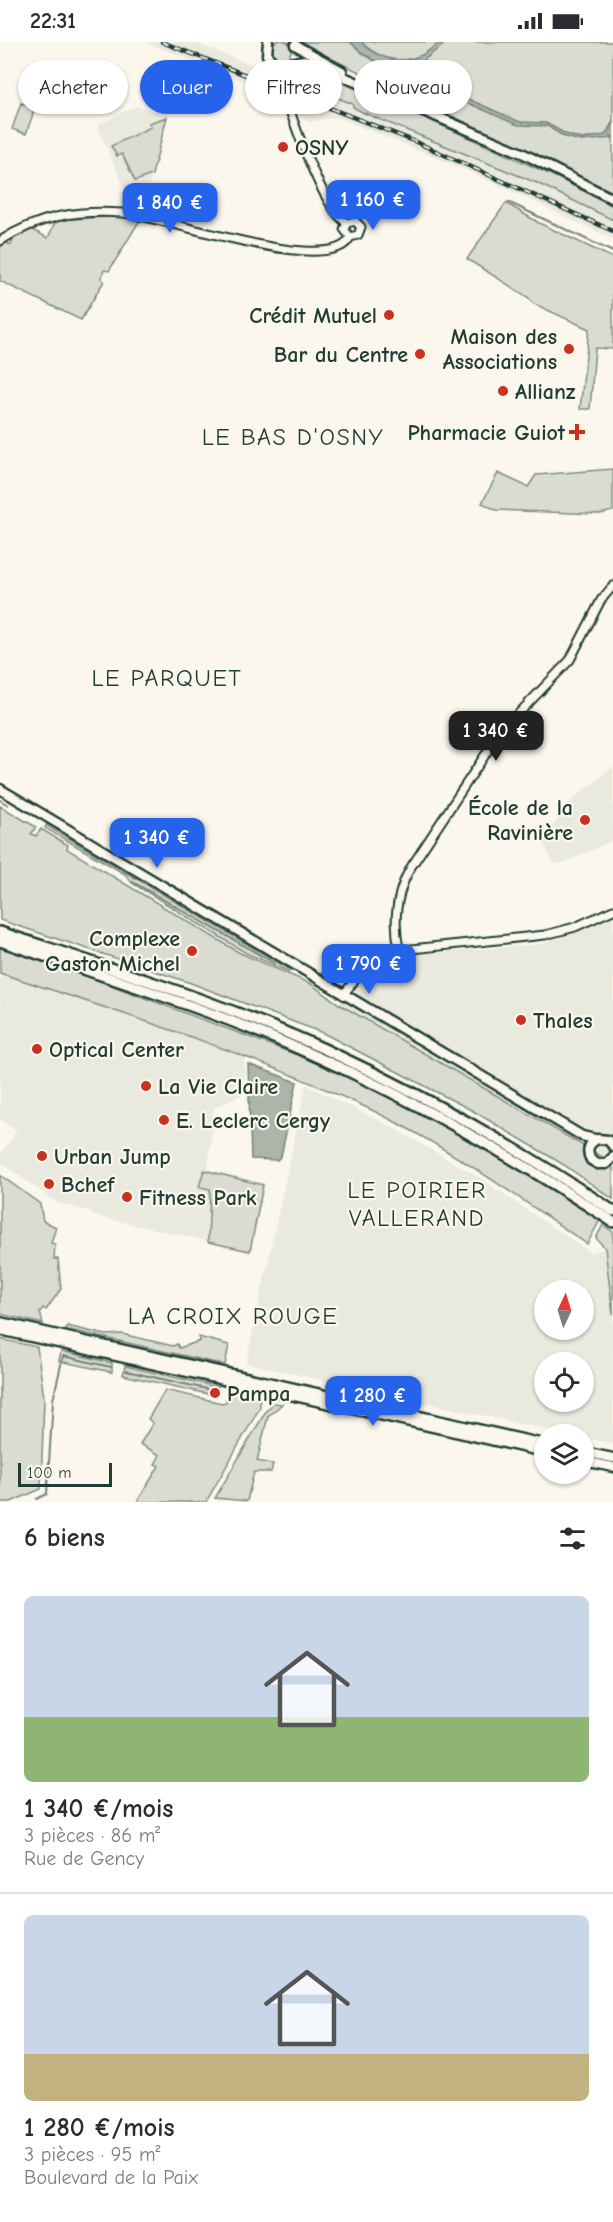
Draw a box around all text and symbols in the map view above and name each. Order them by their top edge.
text: 22:31 [30,8,76,34]
chip: Acheter [18,60,128,114]
chip: Louer [140,60,233,114]
chip: Filtres [245,60,342,114]
chip: Nouveau [354,60,472,114]
place label: OSNY [295,135,348,161]
marker: OSNY [276,140,290,154]
pin: 1 160 € [318,180,428,231]
pin: 1 840 € [115,183,225,234]
text: 1 160 € [340,188,406,211]
text: 1 840 € [137,191,203,214]
place label: Crédit Mutuel [249,303,377,329]
marker: Crédit Mutuel [382,308,396,322]
place label: Maison des Associations [443,324,557,375]
place label: Bar du Centre [274,342,408,368]
marker: Maison des Associations [562,342,576,356]
marker: Bar du Centre [413,347,427,361]
place label: Allianz [515,379,576,405]
marker: Allianz [496,384,510,398]
place label: Pharmacie Guiot [407,420,566,446]
district label: LE BAS D'OSNY [202,423,384,451]
marker: Pharmacie Guiot [570,425,584,439]
district label: LE PARQUET [92,664,242,692]
pin: 1 340 € [441,711,551,762]
text: 1 340 € [463,719,529,742]
place label: École de la Ravinière [468,795,573,846]
marker: École de la Ravinière [578,813,592,827]
pin: 1 340 € [102,818,212,869]
text: 1 340 € [124,826,190,849]
place label: Complexe Gaston Michel [45,926,180,977]
marker: Complexe Gaston Michel [185,944,199,958]
pin: 1 790 € [314,944,424,995]
text: 1 790 € [336,952,402,975]
place label: Thales [533,1008,593,1034]
marker: Thales [514,1013,528,1027]
place label: Optical Center [49,1037,184,1063]
marker: Optical Center [30,1042,44,1056]
place label: La Vie Claire [158,1074,278,1100]
marker: La Vie Claire [139,1079,153,1093]
place label: E. Leclerc Cergy [176,1108,331,1134]
marker: E. Leclerc Cergy [157,1113,171,1127]
place label: Urban Jump [54,1144,171,1170]
marker: Urban Jump [35,1149,49,1163]
place label: Bchef [61,1172,115,1198]
district label: LE POIRIER VALLERAND [347,1176,487,1232]
marker: Bchef [42,1177,56,1191]
place label: Fitness Park [139,1185,257,1211]
marker: Fitness Park [120,1190,134,1204]
north arrow [534,1280,594,1340]
map controls [534,1280,594,1484]
district label: LA CROIX ROUGE [128,1302,338,1330]
button: locate [534,1352,594,1412]
pin: 1 280 € [318,1376,428,1427]
place label: Pampa [227,1381,291,1407]
text: 1 280 € [339,1384,407,1407]
marker: Pampa [208,1386,222,1400]
button: layers [534,1424,594,1484]
scale bar [18,1460,112,1488]
text: 100 m [27,1464,71,1482]
icon: filters [556,1522,589,1555]
text: 6 biens [24,1523,105,1553]
icon: home [253,1635,361,1743]
text: 1 340 €/mois [24,1794,173,1824]
text: 3 pièces · 86 m² [24,1824,160,1847]
text: Rue de Gency [24,1847,144,1870]
icon: home [253,1954,361,2062]
text: 1 280 €/mois [24,2113,175,2143]
text: 3 pièces · 95 m² [24,2143,161,2166]
text: Boulevard de la Paix [24,2166,198,2189]

